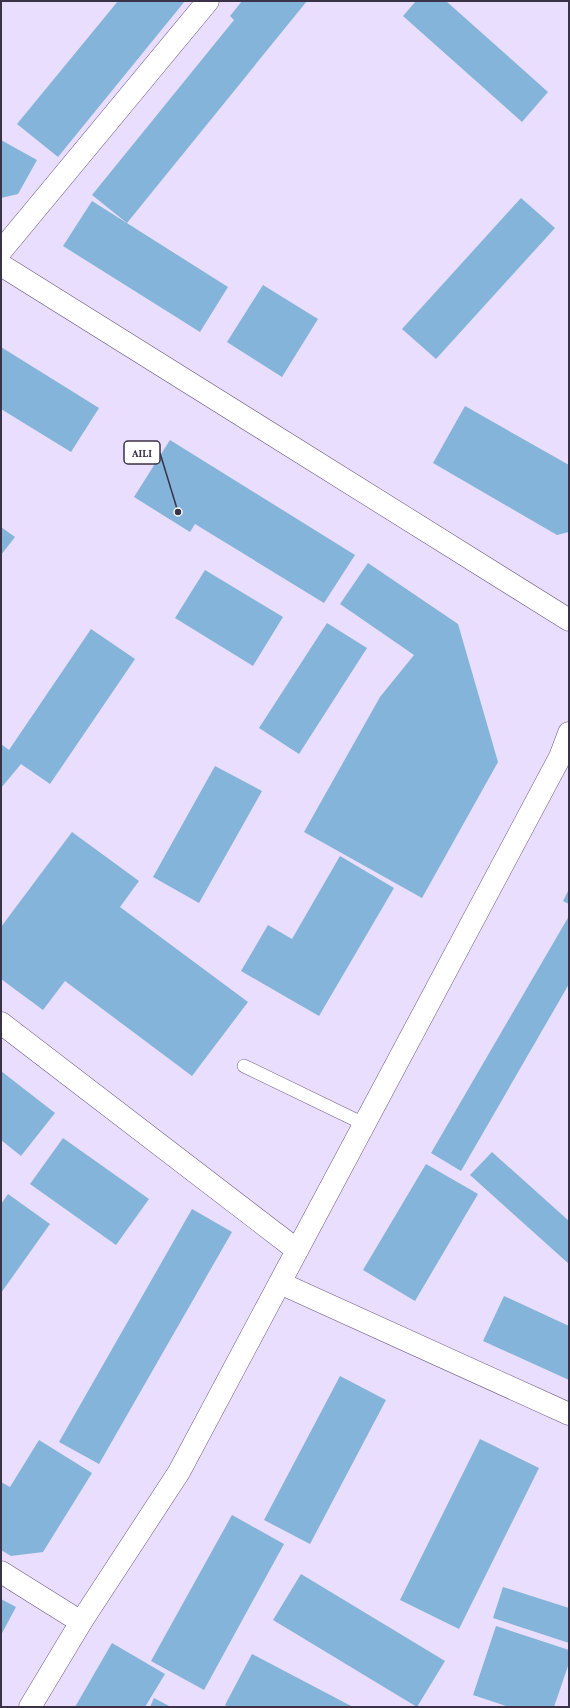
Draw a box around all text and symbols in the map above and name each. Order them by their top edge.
callout: AILI [124,441,160,464]
text: AILI [131,447,152,459]

